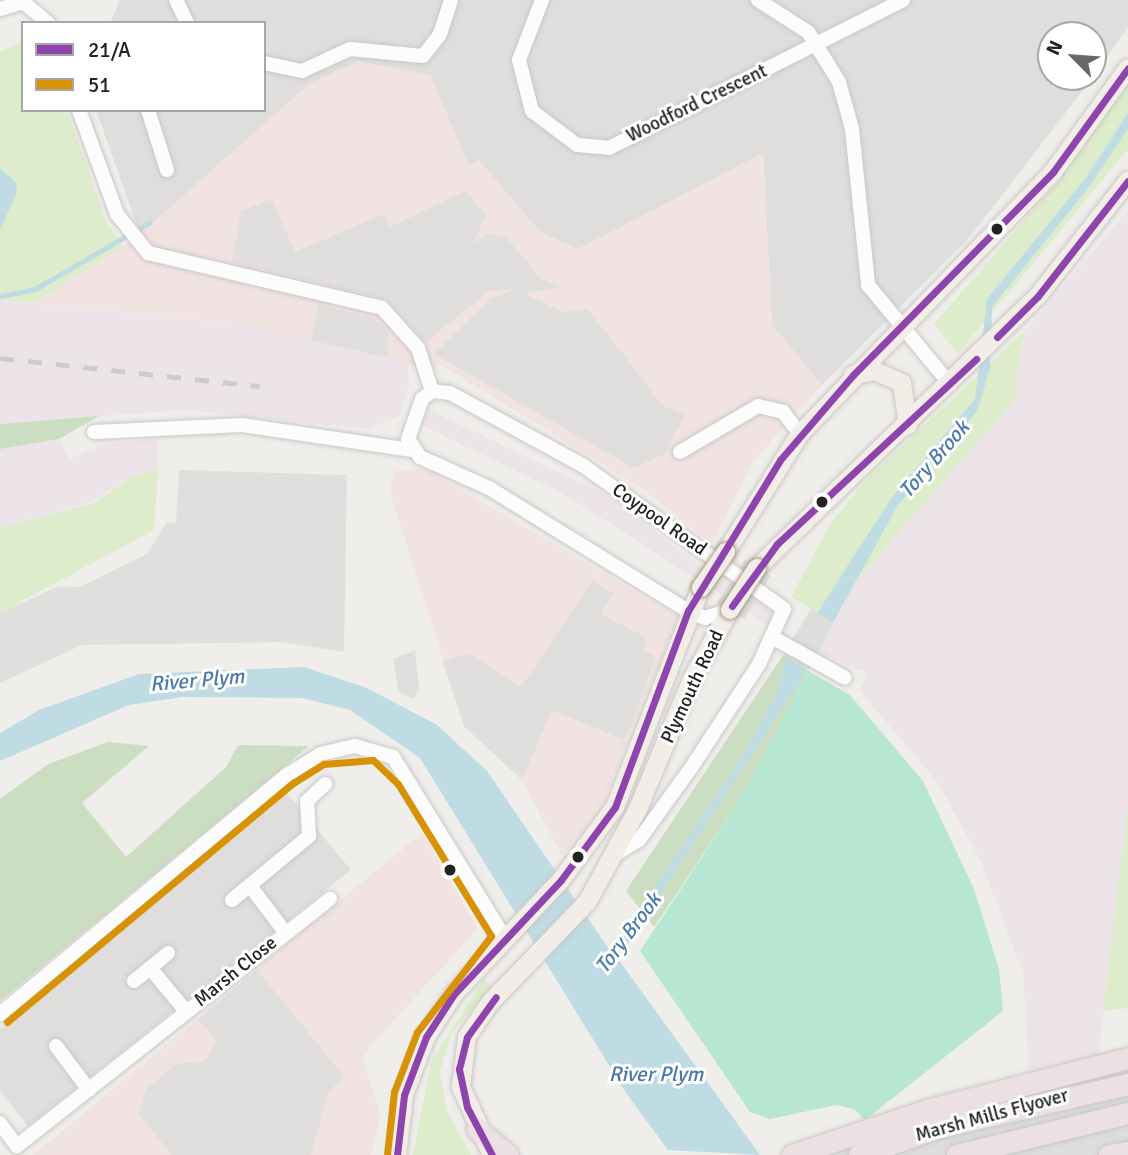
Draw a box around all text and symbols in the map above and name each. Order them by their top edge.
legend [21,21,266,112]
north arrow [1037,21,1107,91]
text: 21/A [88,37,131,63]
text: N [1041,37,1068,59]
street label: Woodford Crescent [623,60,771,148]
text: 51 [88,72,111,98]
unlabelled marker [990,222,1004,236]
water label: Tory Brook [894,415,974,503]
street label: Coypool Road [607,479,711,561]
unlabelled marker [815,495,829,509]
street label: Plymouth Road [657,627,729,747]
water label: River Plym [149,663,245,697]
unlabelled marker [571,850,585,864]
unlabelled marker [443,863,457,877]
water label: Tory Brook [590,888,666,978]
street label: Marsh Close [190,932,282,1012]
water label: River Plym [609,1061,703,1087]
street label: Marsh Mills Flyover [913,1085,1071,1147]

